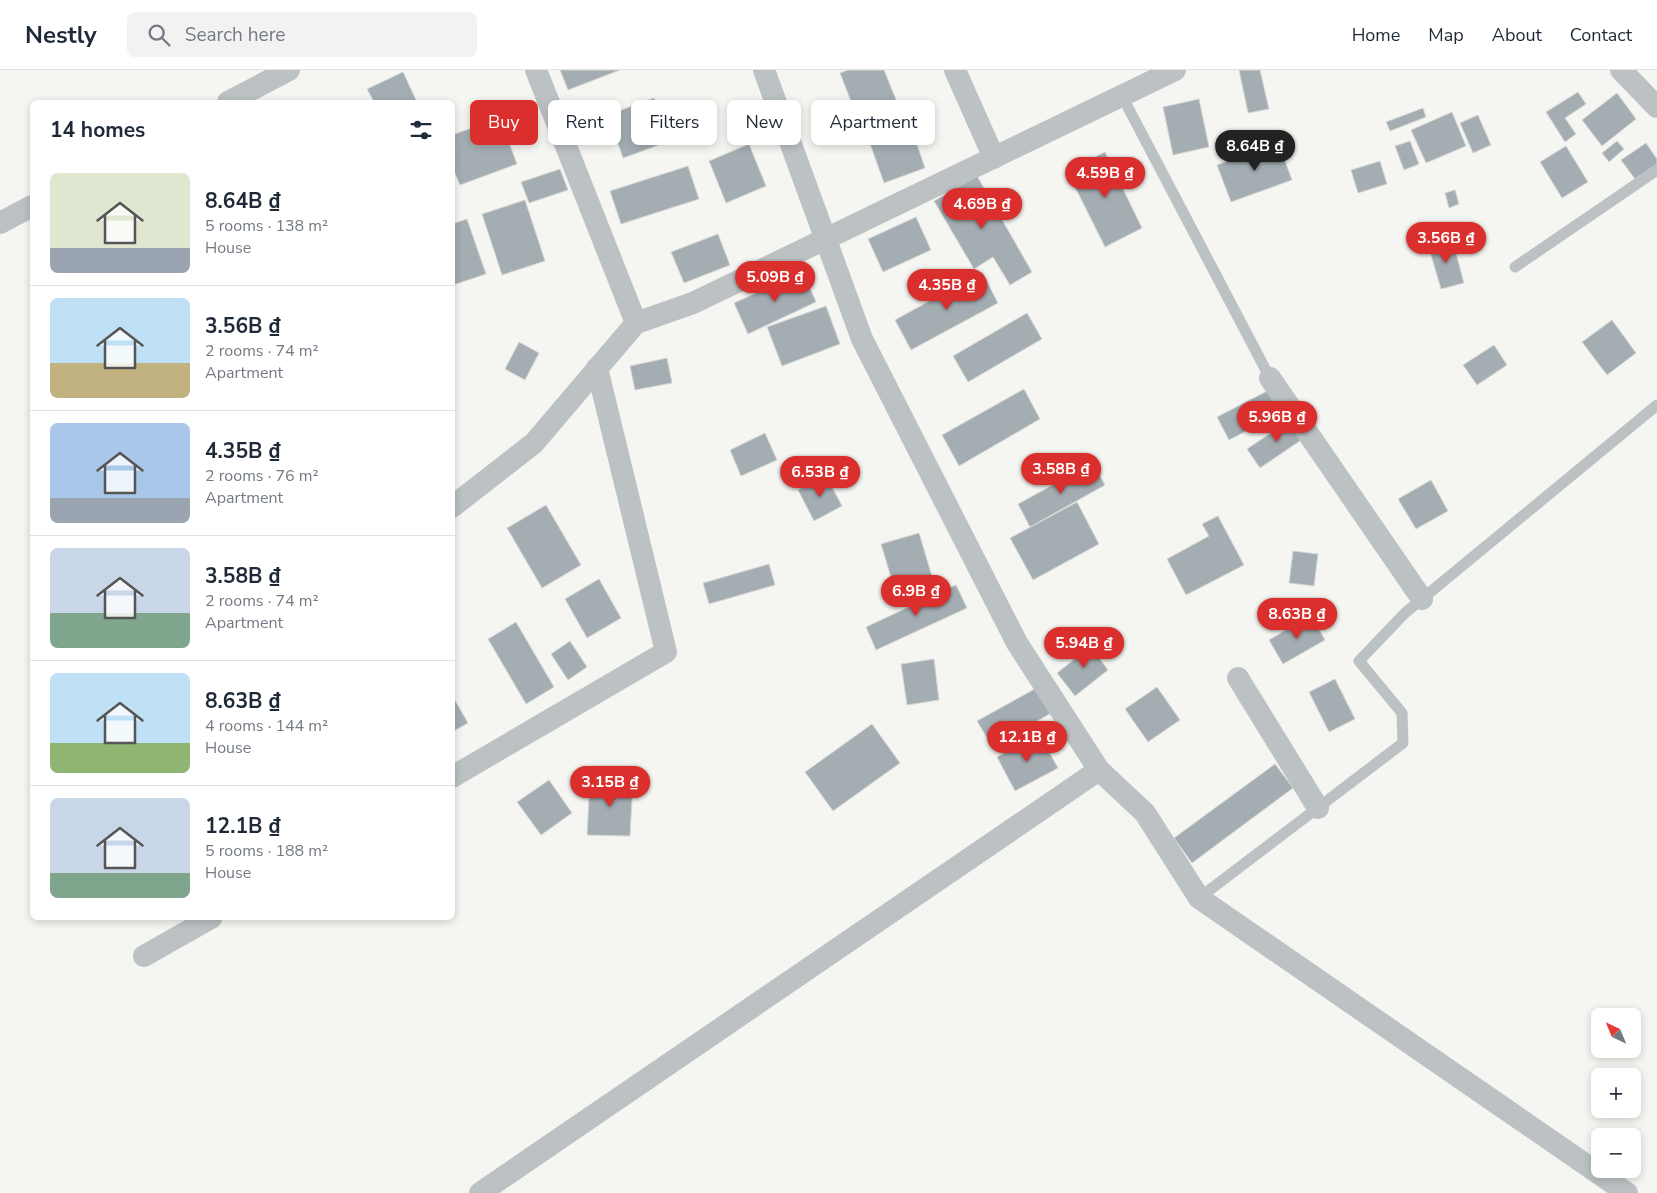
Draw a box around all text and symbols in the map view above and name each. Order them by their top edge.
search box [127,12,477,57]
text: Nestly [25,19,97,51]
icon: search [145,21,173,49]
text: Search here [185,22,285,48]
text: Home [1352,23,1400,47]
text: Map [1428,23,1464,47]
text: About [1492,23,1542,47]
text: Contact [1570,23,1632,47]
chip: Buy [470,100,538,145]
chip: Rent [548,100,621,145]
chip: Filters [631,100,717,145]
chip: New [727,100,801,145]
chip: Apartment [811,100,935,145]
text: 14 homes [50,116,145,144]
icon: filters [407,116,435,144]
pin: 8.64B ₫ [1209,129,1301,172]
text: 8.64B ₫ [1226,135,1284,157]
pin: 4.59B ₫ [1059,156,1151,199]
text: 4.59B ₫ [1076,162,1134,184]
text: 8.64B ₫ [205,187,281,215]
pin: 4.69B ₫ [936,188,1028,230]
icon: home [90,193,150,253]
text: 4.69B ₫ [953,193,1011,215]
text: 5 rooms · 138 m² [205,215,328,237]
pin: 3.56B ₫ [1400,222,1492,264]
text: 3.56B ₫ [1417,227,1475,249]
text: House [205,237,251,259]
pin: 5.09B ₫ [729,260,821,303]
text: 5.09B ₫ [746,266,804,288]
pin: 4.35B ₫ [901,268,993,311]
text: 4.35B ₫ [918,274,976,296]
text: 3.56B ₫ [205,312,281,340]
icon: home [90,318,150,378]
text: 2 rooms · 74 m² [205,340,318,362]
text: Apartment [205,362,283,384]
pin: 5.96B ₫ [1231,400,1323,443]
text: 5.96B ₫ [1248,406,1306,428]
text: 4.35B ₫ [205,437,281,465]
icon: home [90,443,150,503]
pin: 3.58B ₫ [1015,452,1107,495]
pin: 6.53B ₫ [774,456,866,498]
text: 3.58B ₫ [1032,458,1090,480]
text: 6.53B ₫ [791,461,849,483]
text: 2 rooms · 76 m² [205,465,318,487]
text: Apartment [205,487,283,509]
text: 3.58B ₫ [205,562,281,590]
icon: home [90,568,150,628]
pin: 6.9B ₫ [875,574,957,617]
text: 6.9B ₫ [892,580,940,602]
text: 2 rooms · 74 m² [205,590,318,612]
pin: 8.63B ₫ [1251,598,1343,640]
text: 8.63B ₫ [1268,603,1326,625]
text: Apartment [205,612,283,634]
pin: 5.94B ₫ [1038,626,1130,669]
text: 5.94B ₫ [1055,632,1113,654]
text: 8.63B ₫ [205,687,281,715]
icon: home [90,693,150,753]
text: 4 rooms · 144 m² [205,715,328,737]
pin: 12.1B ₫ [981,720,1073,763]
text: 12.1B ₫ [998,726,1056,748]
text: House [205,737,251,759]
pin: 3.15B ₫ [564,766,656,808]
text: 3.15B ₫ [581,771,639,793]
text: 12.1B ₫ [205,812,281,840]
icon: home [90,818,150,878]
text: 5 rooms · 188 m² [205,840,328,862]
text: House [205,862,251,884]
north arrow [1591,1008,1641,1058]
map controls [1591,1008,1641,1178]
button: + [1591,1068,1641,1118]
button: − [1591,1128,1641,1178]

